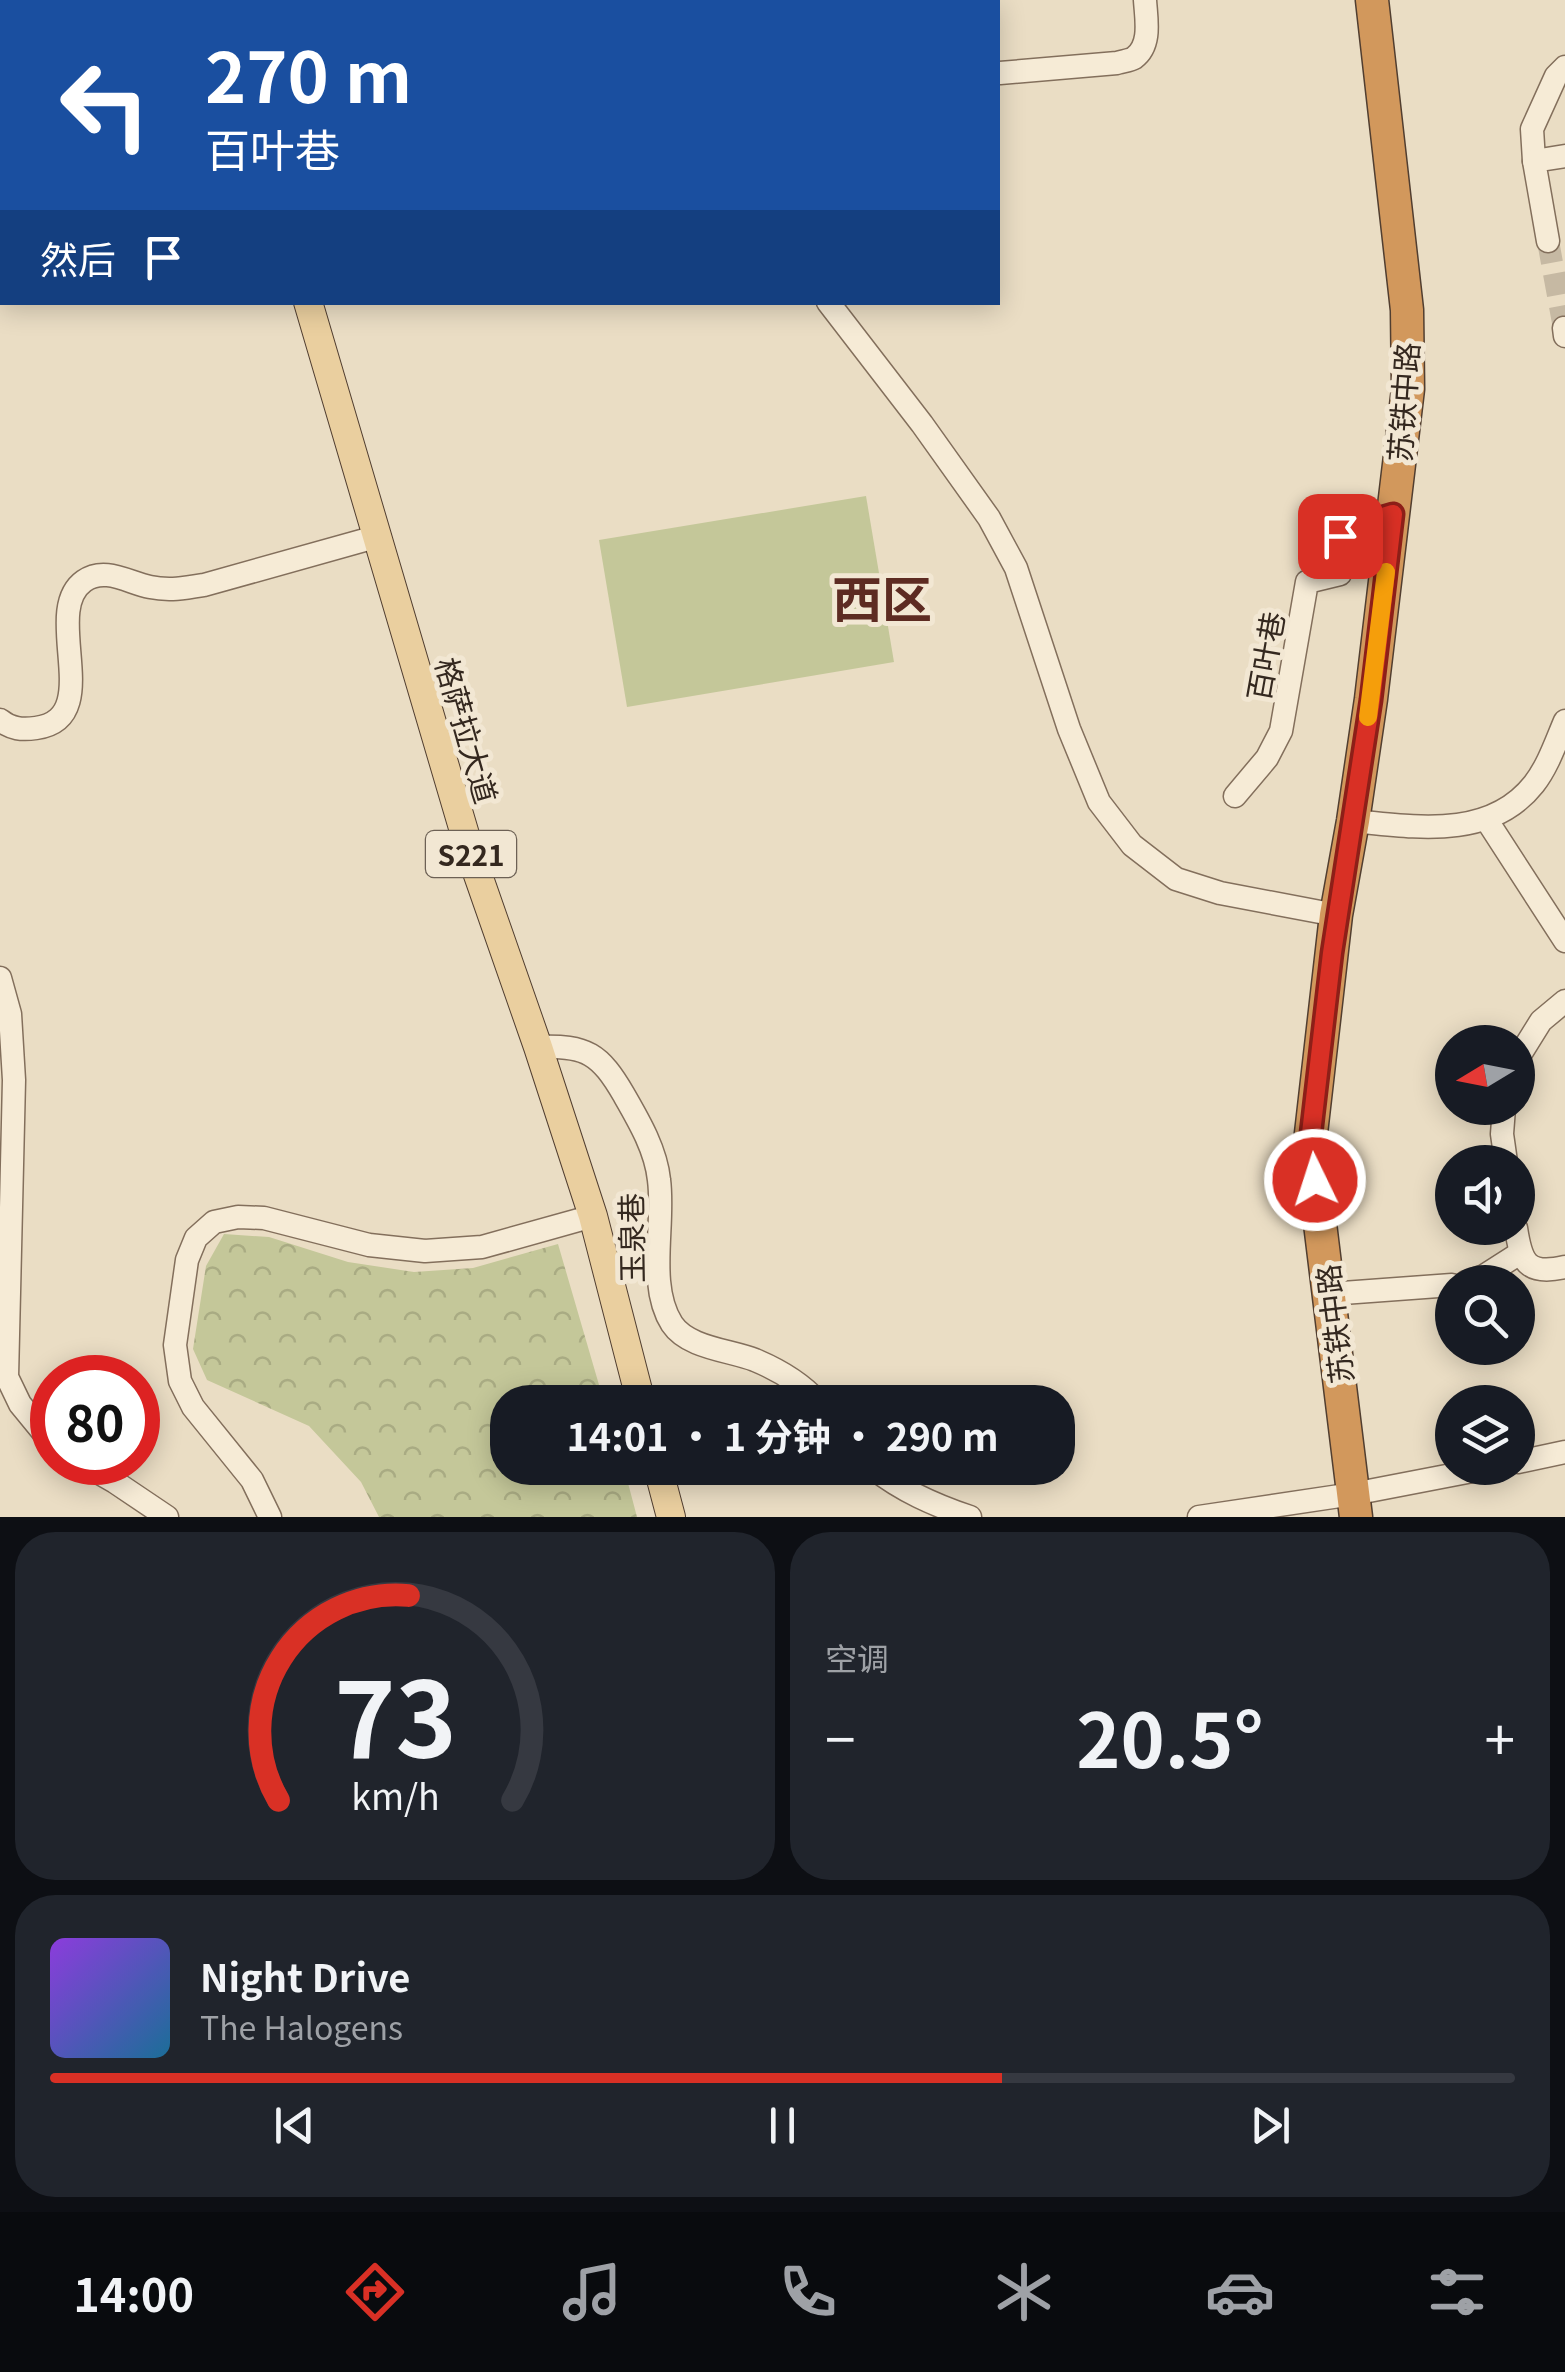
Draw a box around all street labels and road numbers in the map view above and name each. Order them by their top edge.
street label: 苏铁中路 [1376,341,1428,463]
street label: 百叶巷 [1235,608,1293,704]
street label: 格萨拉大道 [426,652,510,808]
road number: S221 [426,831,516,877]
street label: 玉泉巷 [607,1193,653,1283]
street label: 苏铁中路 [1304,1262,1362,1386]

